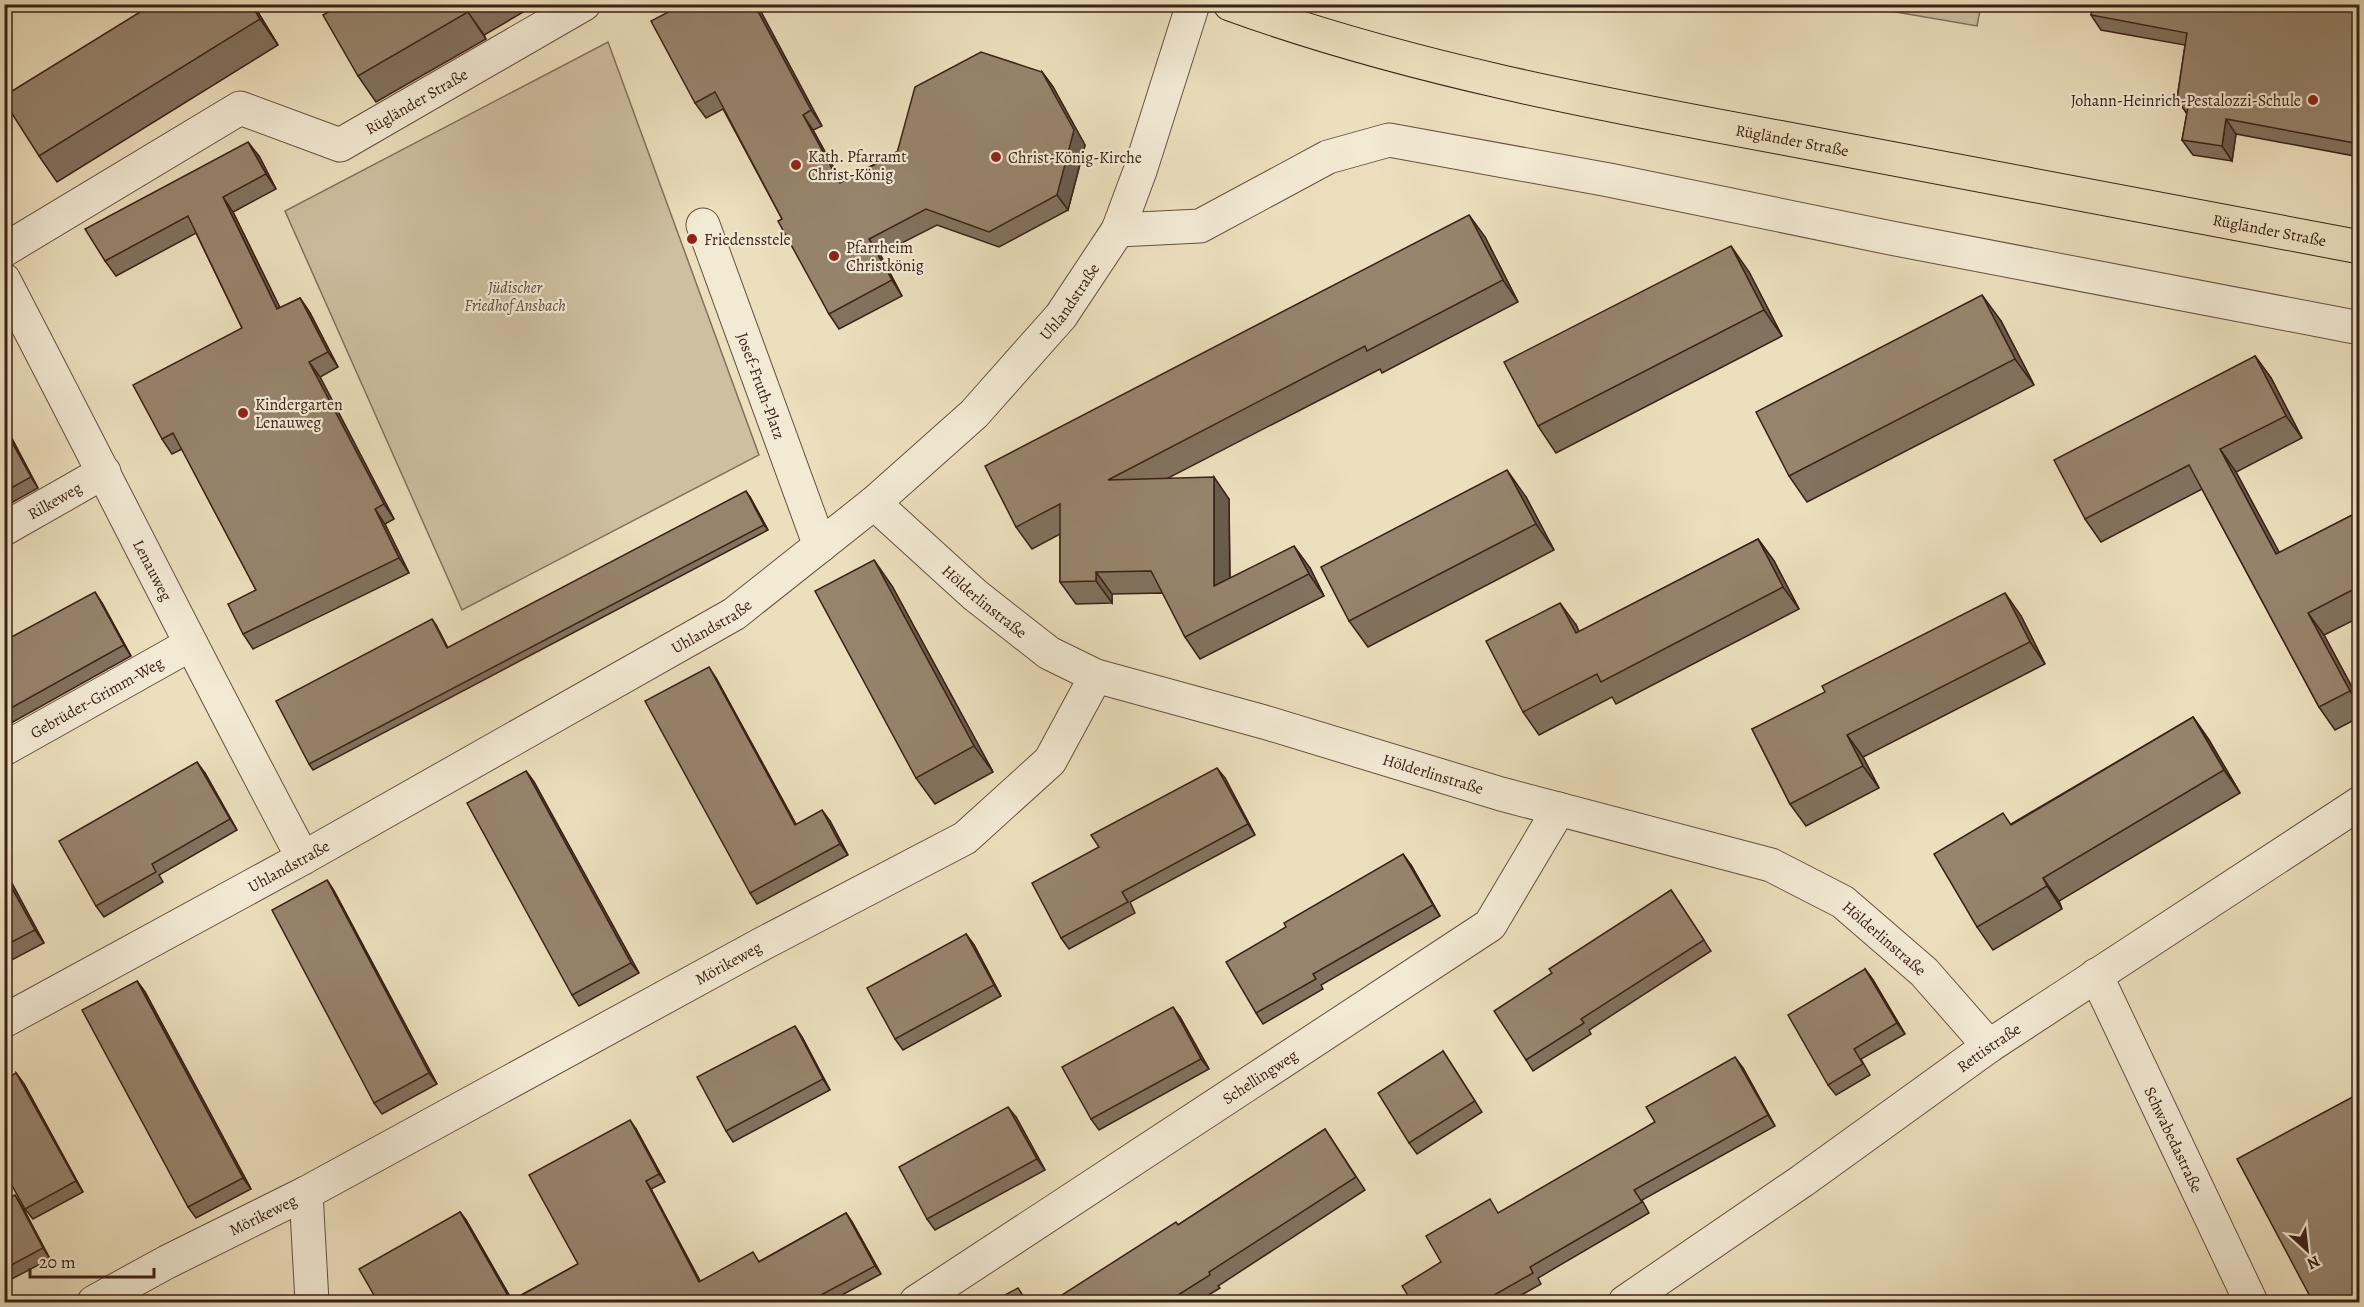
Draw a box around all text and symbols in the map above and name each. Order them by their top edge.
street label: Rügländer Straße [361,64,472,140]
place label: Johann-Heinrich-Pestalozzi-Schule [2071,90,2301,112]
marker: Johann-Heinrich-Pestalozzi-Schule [2306,93,2320,107]
street label: Rügländer Straße [1734,119,1851,162]
place label: Kath. Pfarramt Christ-König [808,146,906,186]
place label: Christ-König-Kirche [1008,147,1142,169]
marker: Christ-König-Kirche [989,150,1003,164]
marker: Kath. Pfarramt Christ-König [789,158,803,172]
street label: Rügländer Straße [2211,209,2328,252]
place label: Friedensstele [704,229,791,251]
marker: Friedensstele [685,232,699,246]
place label: Pfarrheim Christkönig [846,237,924,277]
marker: Pfarrheim Christkönig [827,249,841,263]
street label: Uhlandstraße [1035,259,1105,345]
park label: Jüdischer Friedhof Ansbach [464,277,566,317]
street label: Josef-Fruth-Platz [731,330,790,442]
place label: Kindergarten Lenauweg [255,394,343,434]
marker: Kindergarten Lenauweg [236,406,250,420]
street label: Rilkeweg [24,477,86,525]
street label: Lenauweg [127,536,177,605]
street label: Hölderlinstraße [937,560,1031,644]
street label: Uhlandstraße [667,594,756,659]
street label: Gebrüder-Grimm-Weg [26,652,167,744]
street label: Hölderlinstraße [1380,749,1486,800]
street label: Uhlandstraße [244,835,334,898]
street label: Hölderlinstraße [1837,896,1931,981]
street label: Mörikeweg [691,936,766,991]
street label: Rettistraße [1953,1018,2025,1078]
street label: Schellingweg [1218,1044,1302,1110]
street label: Schwabedastraße [2139,1083,2208,1197]
street label: Mörikeweg [226,1189,301,1241]
north arrow [2277,1220,2337,1280]
scale bar [30,1241,154,1279]
text: 20 m [39,1250,76,1274]
text: N [2303,1250,2324,1275]

